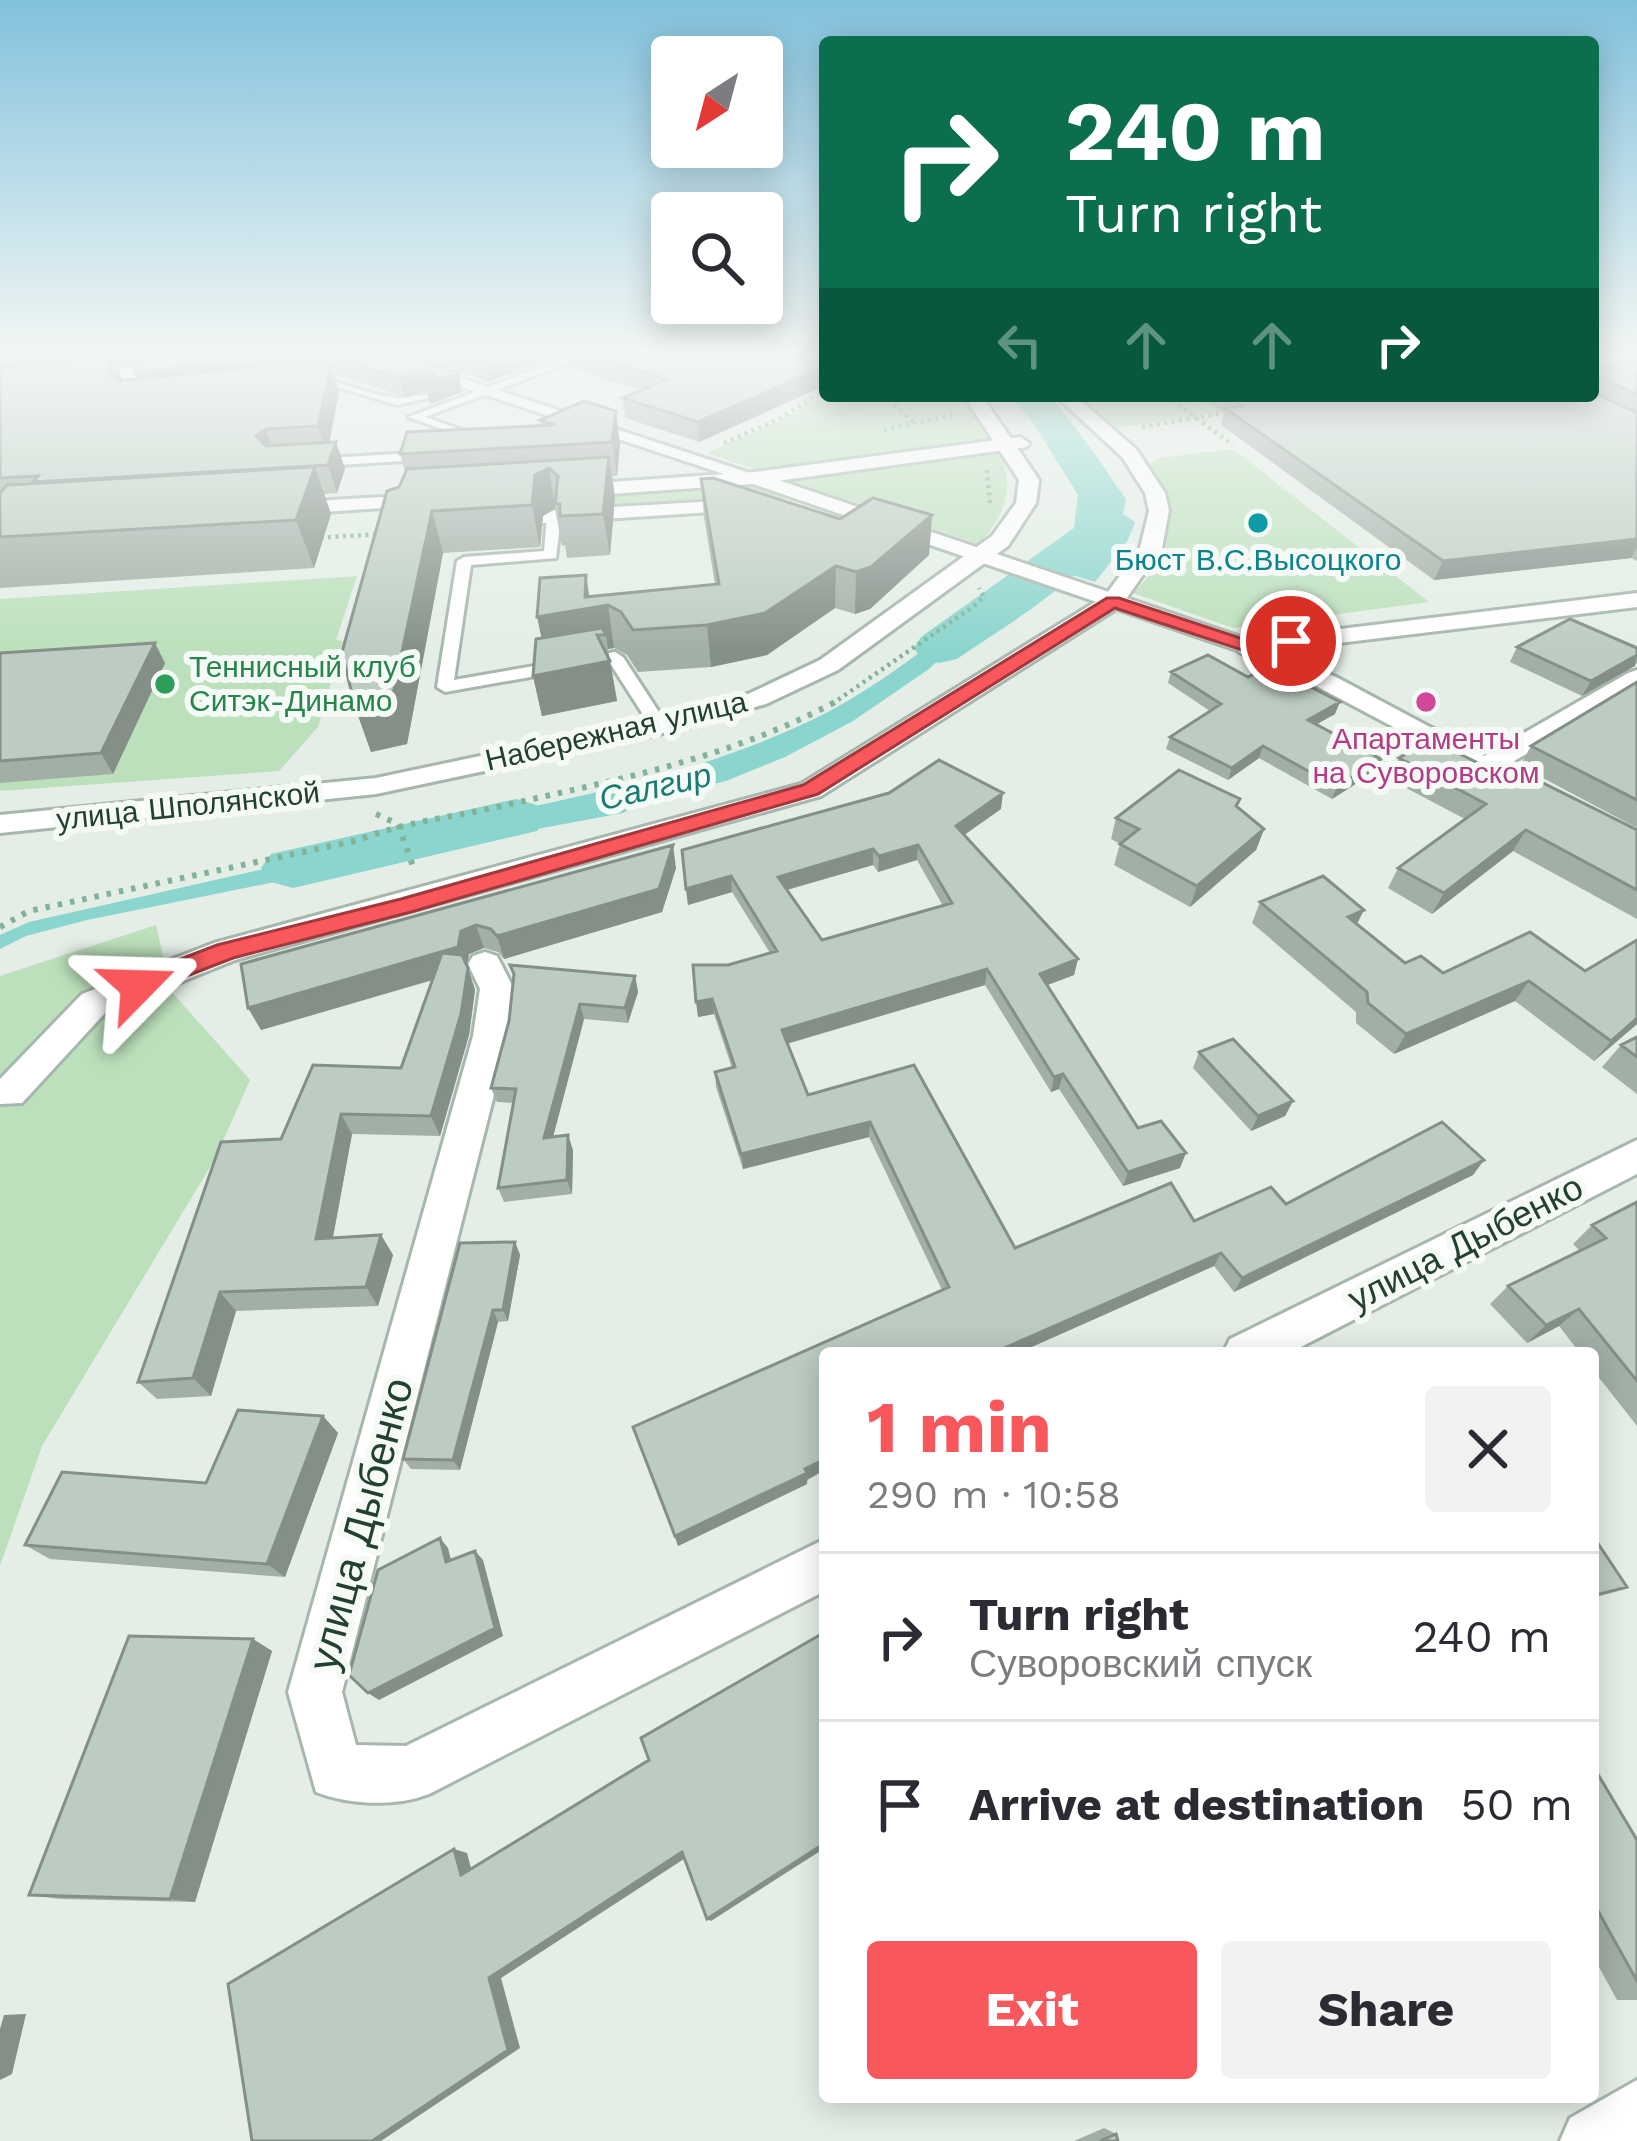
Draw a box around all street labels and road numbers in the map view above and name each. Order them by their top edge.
street label: Набережная улица [482,683,750,778]
street label: улица Шполянской [54,774,321,837]
street label: улица Дыбенко [1341,1166,1590,1320]
street label: улица Дыбенко [298,1373,423,1676]

